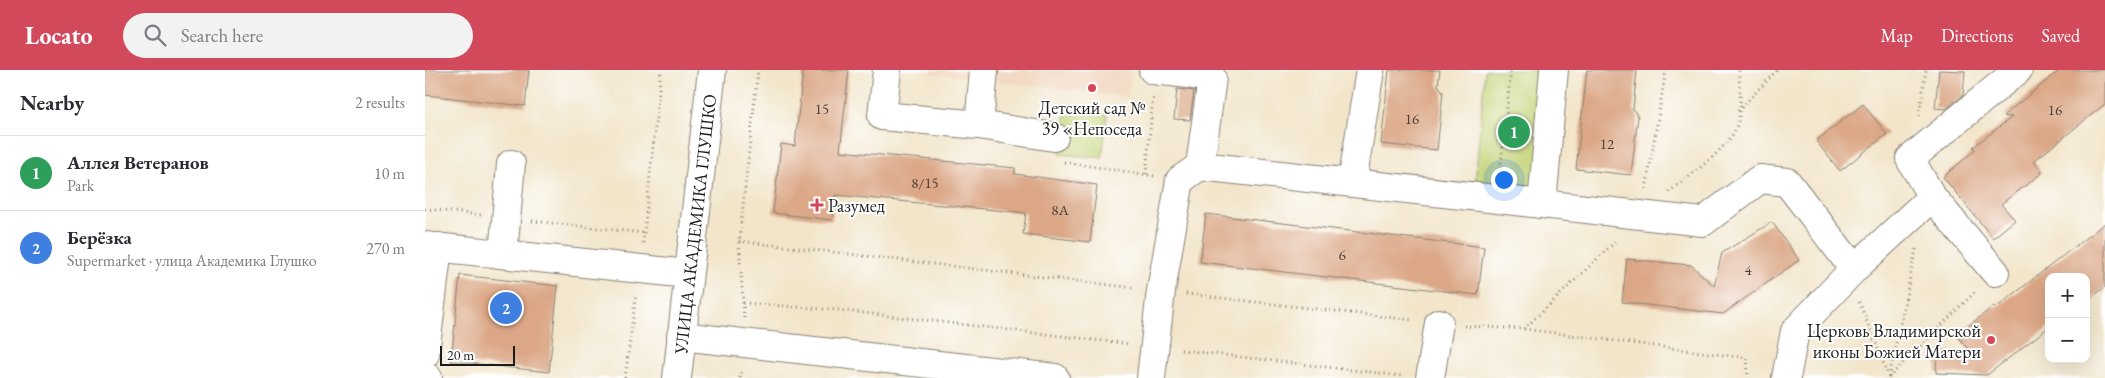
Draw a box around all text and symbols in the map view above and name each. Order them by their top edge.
search box [123,13,473,58]
text: Locato [25,20,93,51]
icon: search [141,21,169,49]
text: Search here [181,23,263,48]
text: Map [1881,24,1913,47]
text: Directions [1941,24,2013,47]
text: Saved [2041,24,2080,47]
marker: Детский сад № 39 «Непоседа [1086,82,1098,94]
text: Nearby [20,89,84,116]
text: 2 results [355,92,405,113]
street label: УЛИЦА АКАДЕМИКА ГЛУШКО [668,93,721,356]
place label: Детский сад № 39 «Непоседа [1039,96,1146,140]
house number: 15 [815,99,829,118]
house number: 16 [2048,100,2062,119]
house number: 16 [1405,109,1419,128]
pin: 1 [1498,113,1530,151]
house number: 12 [1600,134,1615,153]
text: Аллея Ветеранов [67,150,209,175]
text: 1 [32,163,40,184]
text: 10 m [374,163,405,184]
your location [1491,167,1517,193]
house number: 8/15 [911,173,939,192]
text: Park [67,175,94,196]
place label: Разумед [828,194,885,217]
marker: Разумед [810,198,824,212]
house number: 8А [1051,200,1069,219]
text: Берёзка [67,225,132,250]
text: 2 [32,238,40,259]
text: 270 m [366,238,405,259]
house number: 6 [1338,245,1346,264]
text: Supermarket · улица Академика Глушко [67,250,317,271]
house number: 4 [1744,260,1752,279]
map controls [2045,273,2090,363]
button: + [2045,273,2090,318]
pin: 2 [490,289,522,327]
button: − [2045,318,2090,363]
place label: Церковь Владимирской иконы Божией Матери [1807,319,1981,363]
marker: Церковь Владимирской иконы Божией Матери [1985,334,1997,346]
scale bar [440,343,515,366]
text: 20 m [447,346,474,364]

